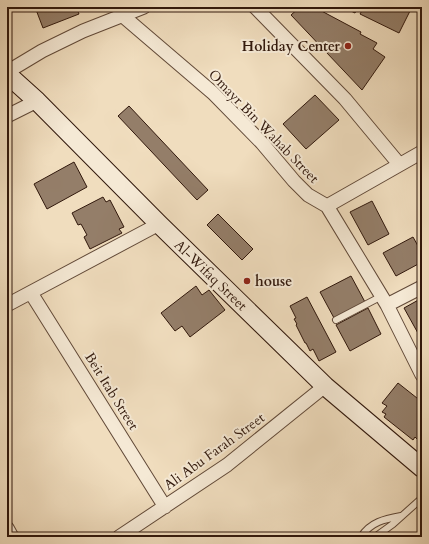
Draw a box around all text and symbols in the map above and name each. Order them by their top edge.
place label: Holiday Center [242,37,340,56]
marker: Holiday Center [343,41,353,51]
street label: Omayr Bin Wahab Street [204,65,324,188]
street label: Al-Wifaq Street [170,236,252,315]
place label: house [255,272,292,291]
marker: house [242,276,252,286]
street label: Beit Itab Street [80,349,143,434]
street label: Ali Abu Farah Street [160,408,269,494]

